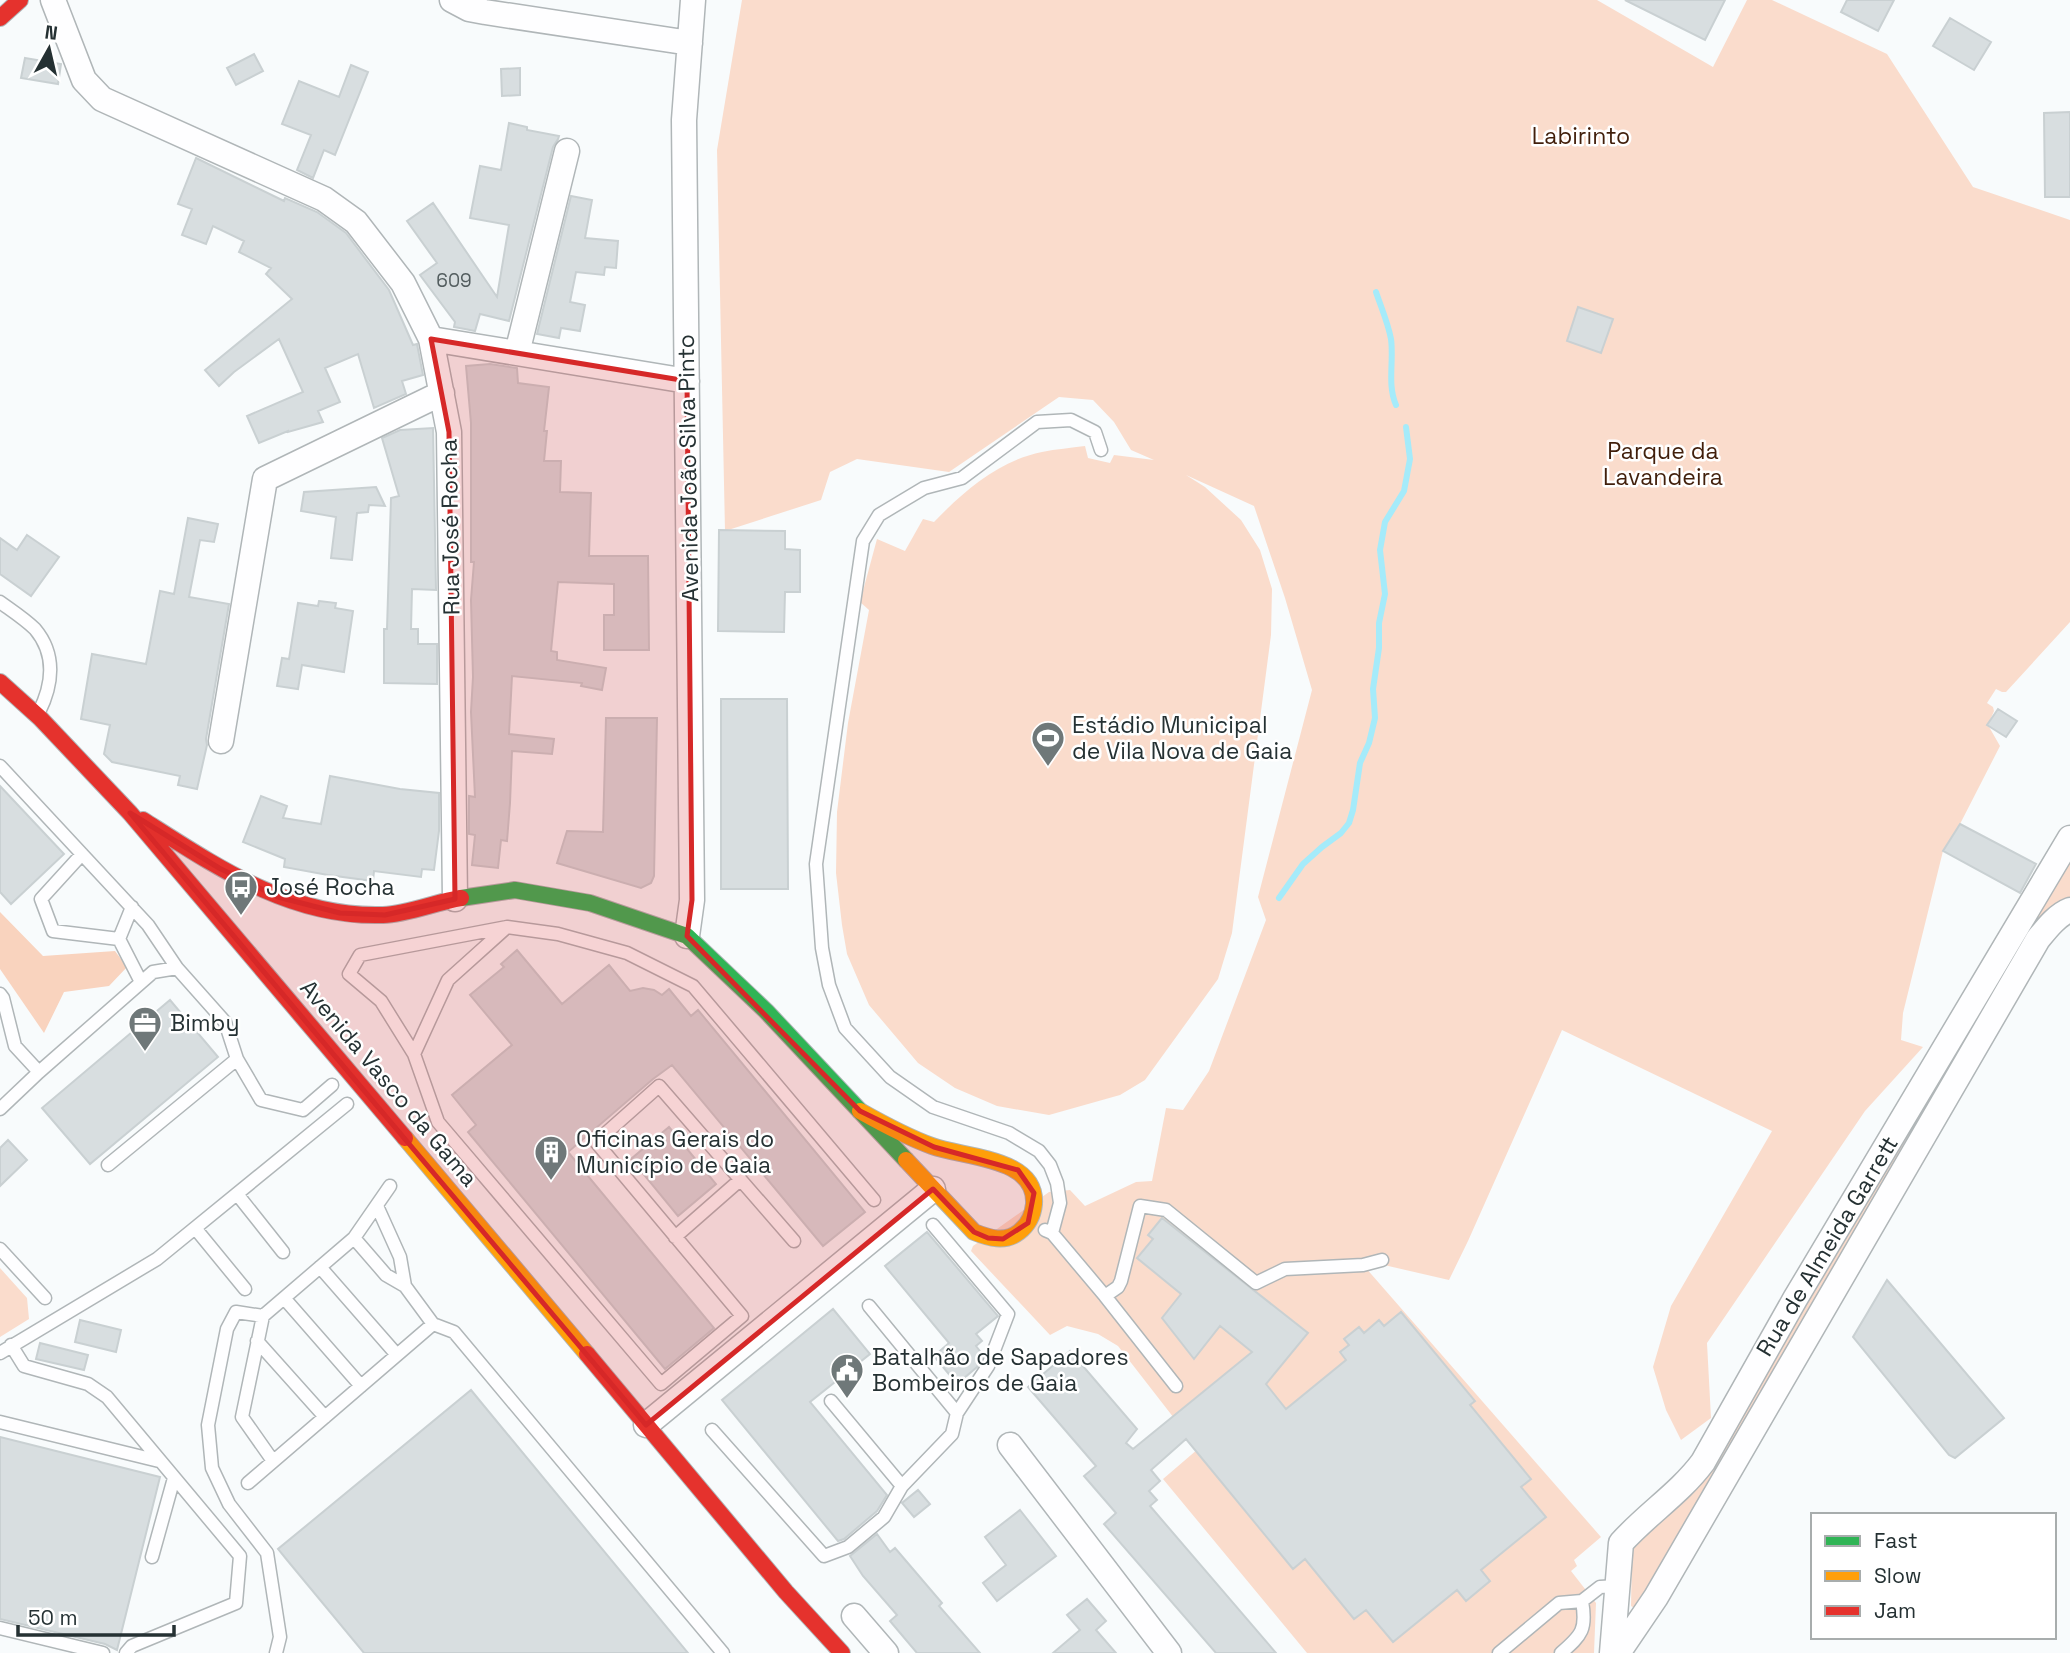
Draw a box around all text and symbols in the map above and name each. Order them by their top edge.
north arrow [14,14,84,84]
text: N [43,19,59,46]
park label: Labirinto [1532,121,1630,151]
house number: 609 [436,268,472,293]
street label: Avenida João Silva Pinto [671,334,705,602]
park label: Parque da Lavandeira [1603,436,1723,492]
street label: Rua José Rocha [433,439,467,615]
place label: Estádio Municipal de Vila Nova de Gaia [1072,710,1292,766]
sports icon: Estádio Municipal de Vila Nova de Gaia [1029,719,1067,768]
bus stop icon: José Rocha [222,868,260,917]
place label: José Rocha [266,872,395,902]
street label: Avenida Vasco da Gama [294,973,484,1193]
office icon: Bimby [126,1004,164,1053]
place label: Bimby [170,1008,240,1038]
place label: Oficinas Gerais do Município de Gaia [576,1124,774,1180]
street label: Rua de Almeida Garrett [1749,1130,1905,1362]
building icon: Oficinas Gerais do Município de Gaia [532,1133,570,1182]
place label: Batalhão de Sapadores Bombeiros de Gaia [872,1342,1129,1398]
public building icon: Batalhão de Sapadores Bombeiros de Gaia [828,1351,866,1400]
legend [1811,1513,2056,1639]
text: Fast [1874,1527,1918,1554]
text: Slow [1874,1562,1922,1589]
scale bar [18,1594,173,1638]
text: Jam [1874,1597,1916,1624]
text: 50 m [28,1604,78,1631]

